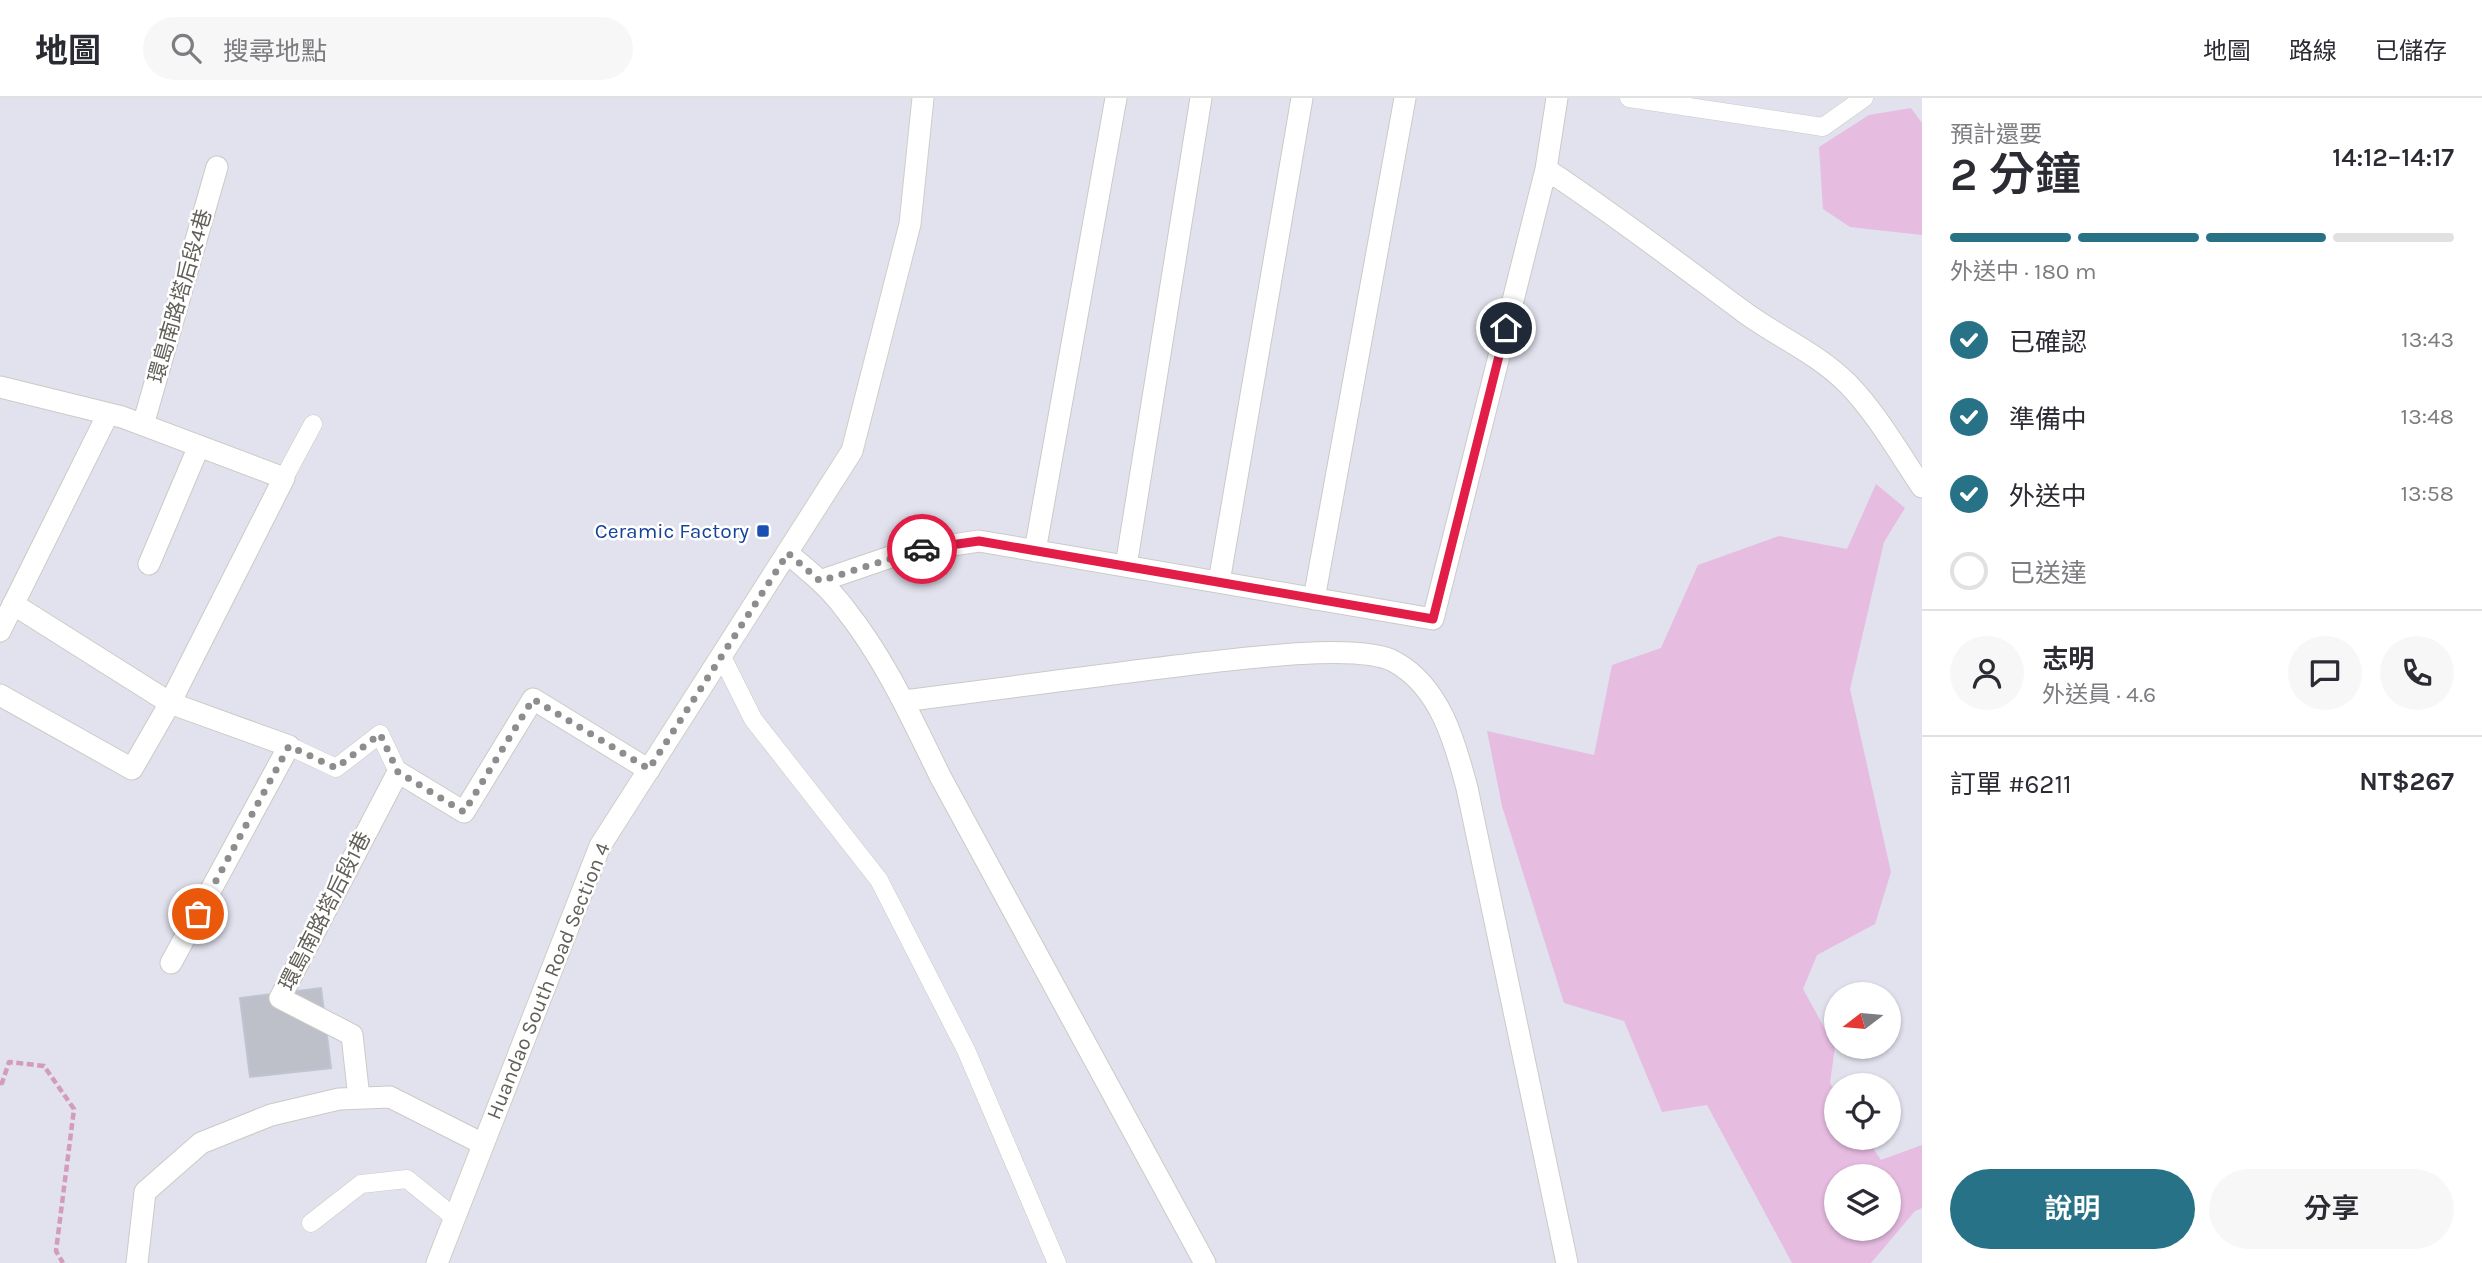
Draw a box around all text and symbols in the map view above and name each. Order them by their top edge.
search box [143,17,633,80]
icon: search [167,29,205,67]
text: 地圖 [35,32,101,70]
text: 搜尋地點 [223,36,327,67]
text: 地圖 [2203,37,2251,65]
text: 路線 [2289,37,2337,65]
text: 已儲存 [2375,37,2447,65]
text: 預計還要 [1950,121,2042,148]
text: 14:12–14:17 [2332,142,2454,173]
text: 2 分鐘 [1950,148,2081,202]
street label: 環島南路塔后段4巷 [144,206,216,386]
text: 外送中 · 180 m [1950,258,2096,285]
pin [1476,298,1536,358]
icon: home [1487,309,1525,347]
icon: check [1950,321,1988,359]
text: 13:43 [2401,326,2454,353]
text: 已確認 [2009,327,2087,358]
icon: check [1950,398,1988,436]
text: 13:48 [2401,403,2454,430]
text: 準備中 [2009,404,2087,435]
icon: check [1950,475,1988,513]
text: 13:58 [2400,480,2454,507]
text: 外送中 [2009,481,2087,512]
courier [887,514,957,584]
place label: Ceramic Factory [595,519,749,543]
marker: Ceramic Factory [755,523,771,539]
icon: car [903,530,941,568]
text: 已送達 [2009,558,2087,589]
button: person [1950,636,2024,710]
button: chat [2288,636,2362,710]
button: phone [2380,636,2454,710]
text: 志明 [2042,644,2094,675]
text: 外送員 · 4.6 [2042,681,2156,708]
text: NT$267 [2359,766,2454,797]
text: 訂單 #6211 [1950,769,2072,800]
street label: 環島南路塔后段1巷 [275,828,375,994]
street label: Huandao South Road Section 4 [481,839,615,1123]
pin [168,884,228,944]
icon: bag [179,895,217,933]
north arrow [1824,982,1900,1059]
map controls [1824,982,1901,1241]
button: locate [1824,1073,1901,1150]
button: layers [1824,1164,1901,1241]
button: 說明 [1950,1169,2195,1249]
button: 分享 [2209,1169,2454,1249]

